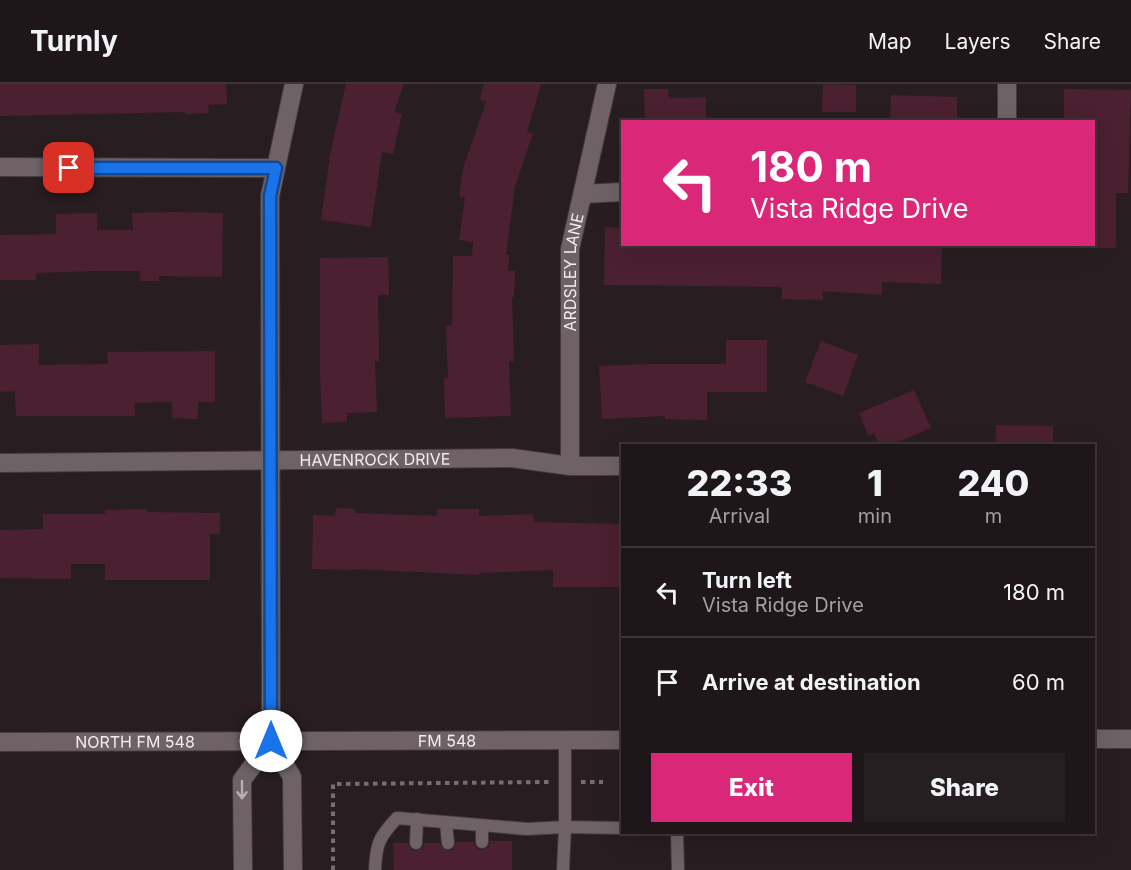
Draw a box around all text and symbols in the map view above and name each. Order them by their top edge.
text: Turnly [30,24,118,58]
text: Map [868,29,912,54]
text: Layers [945,29,1011,54]
text: Share [1044,29,1101,54]
text: 180 m [750,141,872,192]
pin [43,142,94,193]
icon: left [651,144,729,222]
icon: arrive [52,151,85,184]
text: Vista Ridge Drive [750,192,968,225]
street label: ARDSLEY LANE [560,211,588,331]
street label: HAVENROCK DRIVE [299,449,451,470]
text: 22:33 [686,461,792,505]
text: 1 [867,461,883,505]
text: 240 [957,461,1030,505]
text: Arrival [709,504,770,528]
text: min [858,504,892,528]
text: m [985,504,1002,528]
text: Turn left [702,567,792,593]
icon: left [651,576,684,609]
text: 180 m [1003,579,1065,605]
text: Vista Ridge Drive [702,593,864,617]
icon: arrive [651,666,684,699]
text: Arrive at destination [702,669,921,695]
text: 60 m [1012,669,1065,695]
position arrow [239,709,303,773]
street label: FM 548 [418,730,476,751]
street label: NORTH FM 548 [75,731,195,752]
button: Exit [651,753,852,822]
button: Share [864,753,1065,822]
one-way arrow [236,779,248,799]

